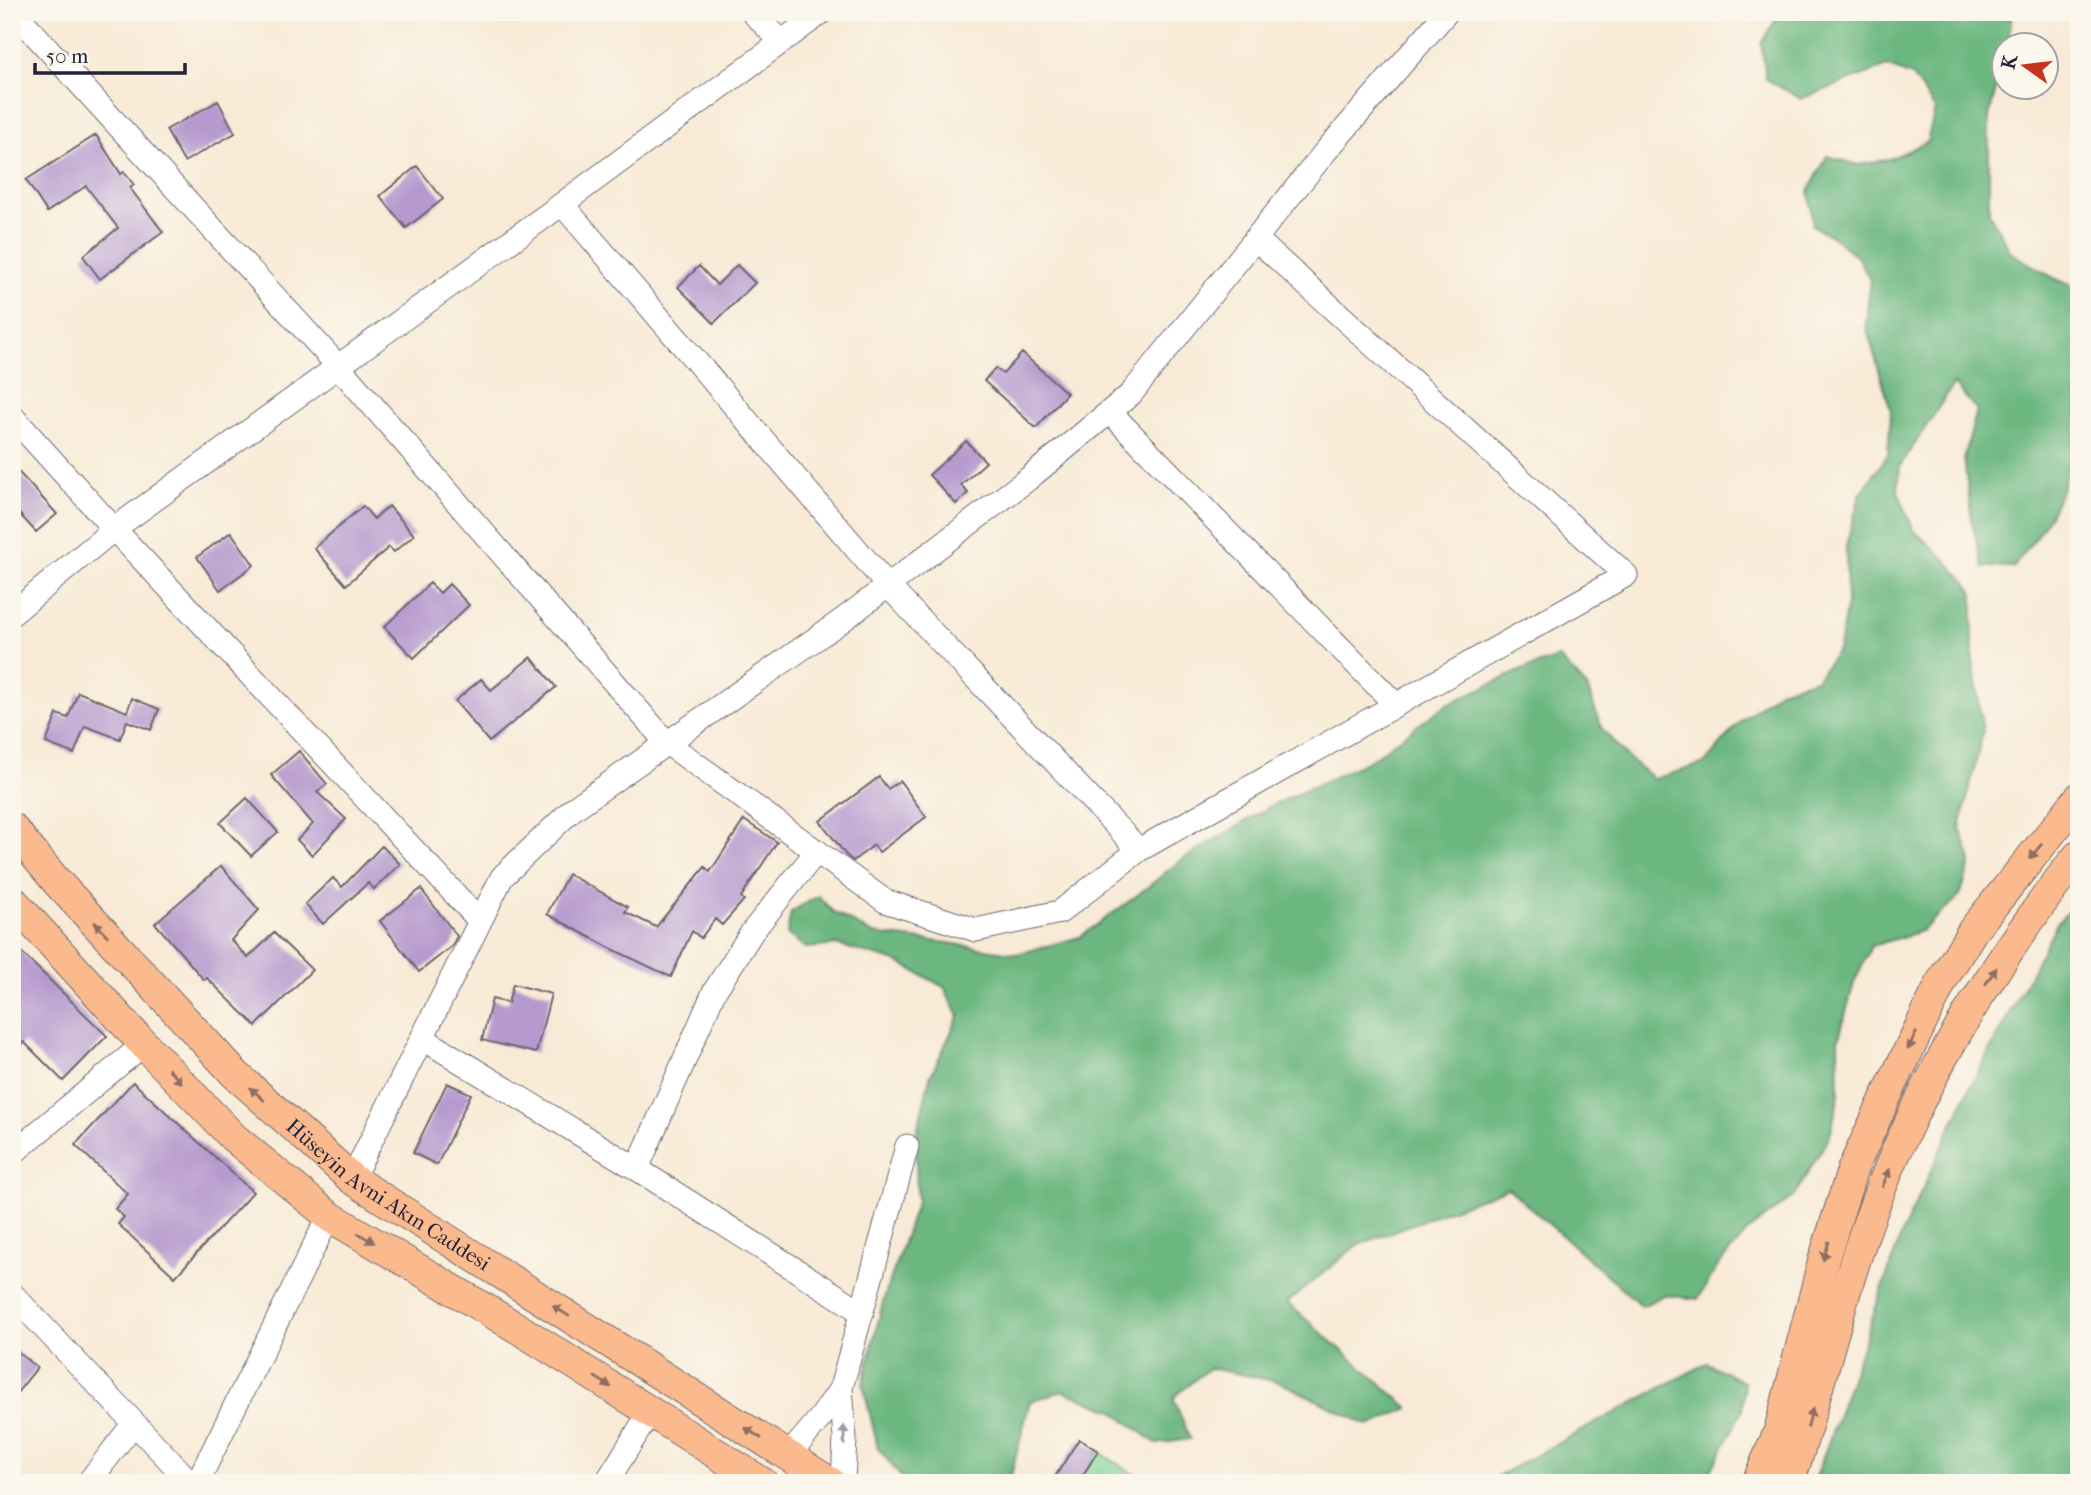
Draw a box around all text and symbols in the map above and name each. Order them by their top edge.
scale bar [35,32,186,76]
north arrow [1990,32,2060,102]
text: 50 m [46,44,89,68]
text: K [1997,52,2022,71]
one-way arrow [2028,842,2043,860]
one-way arrow [93,921,109,938]
one-way arrow [1984,966,1997,986]
one-way arrow [1906,1031,1917,1051]
one-way arrow [166,1067,182,1084]
one-way arrow [248,1086,266,1102]
street label: Hüseyin Avni Akın Caddesi [281,1114,495,1276]
one-way arrow [1880,1167,1891,1188]
one-way arrow [357,1232,376,1245]
one-way arrow [1820,1241,1831,1262]
one-way arrow [551,1304,571,1317]
one-way arrow [593,1375,612,1388]
one-way arrow [1805,1407,1816,1429]
one-way arrow [839,1424,850,1446]
one-way arrow [743,1426,763,1439]

